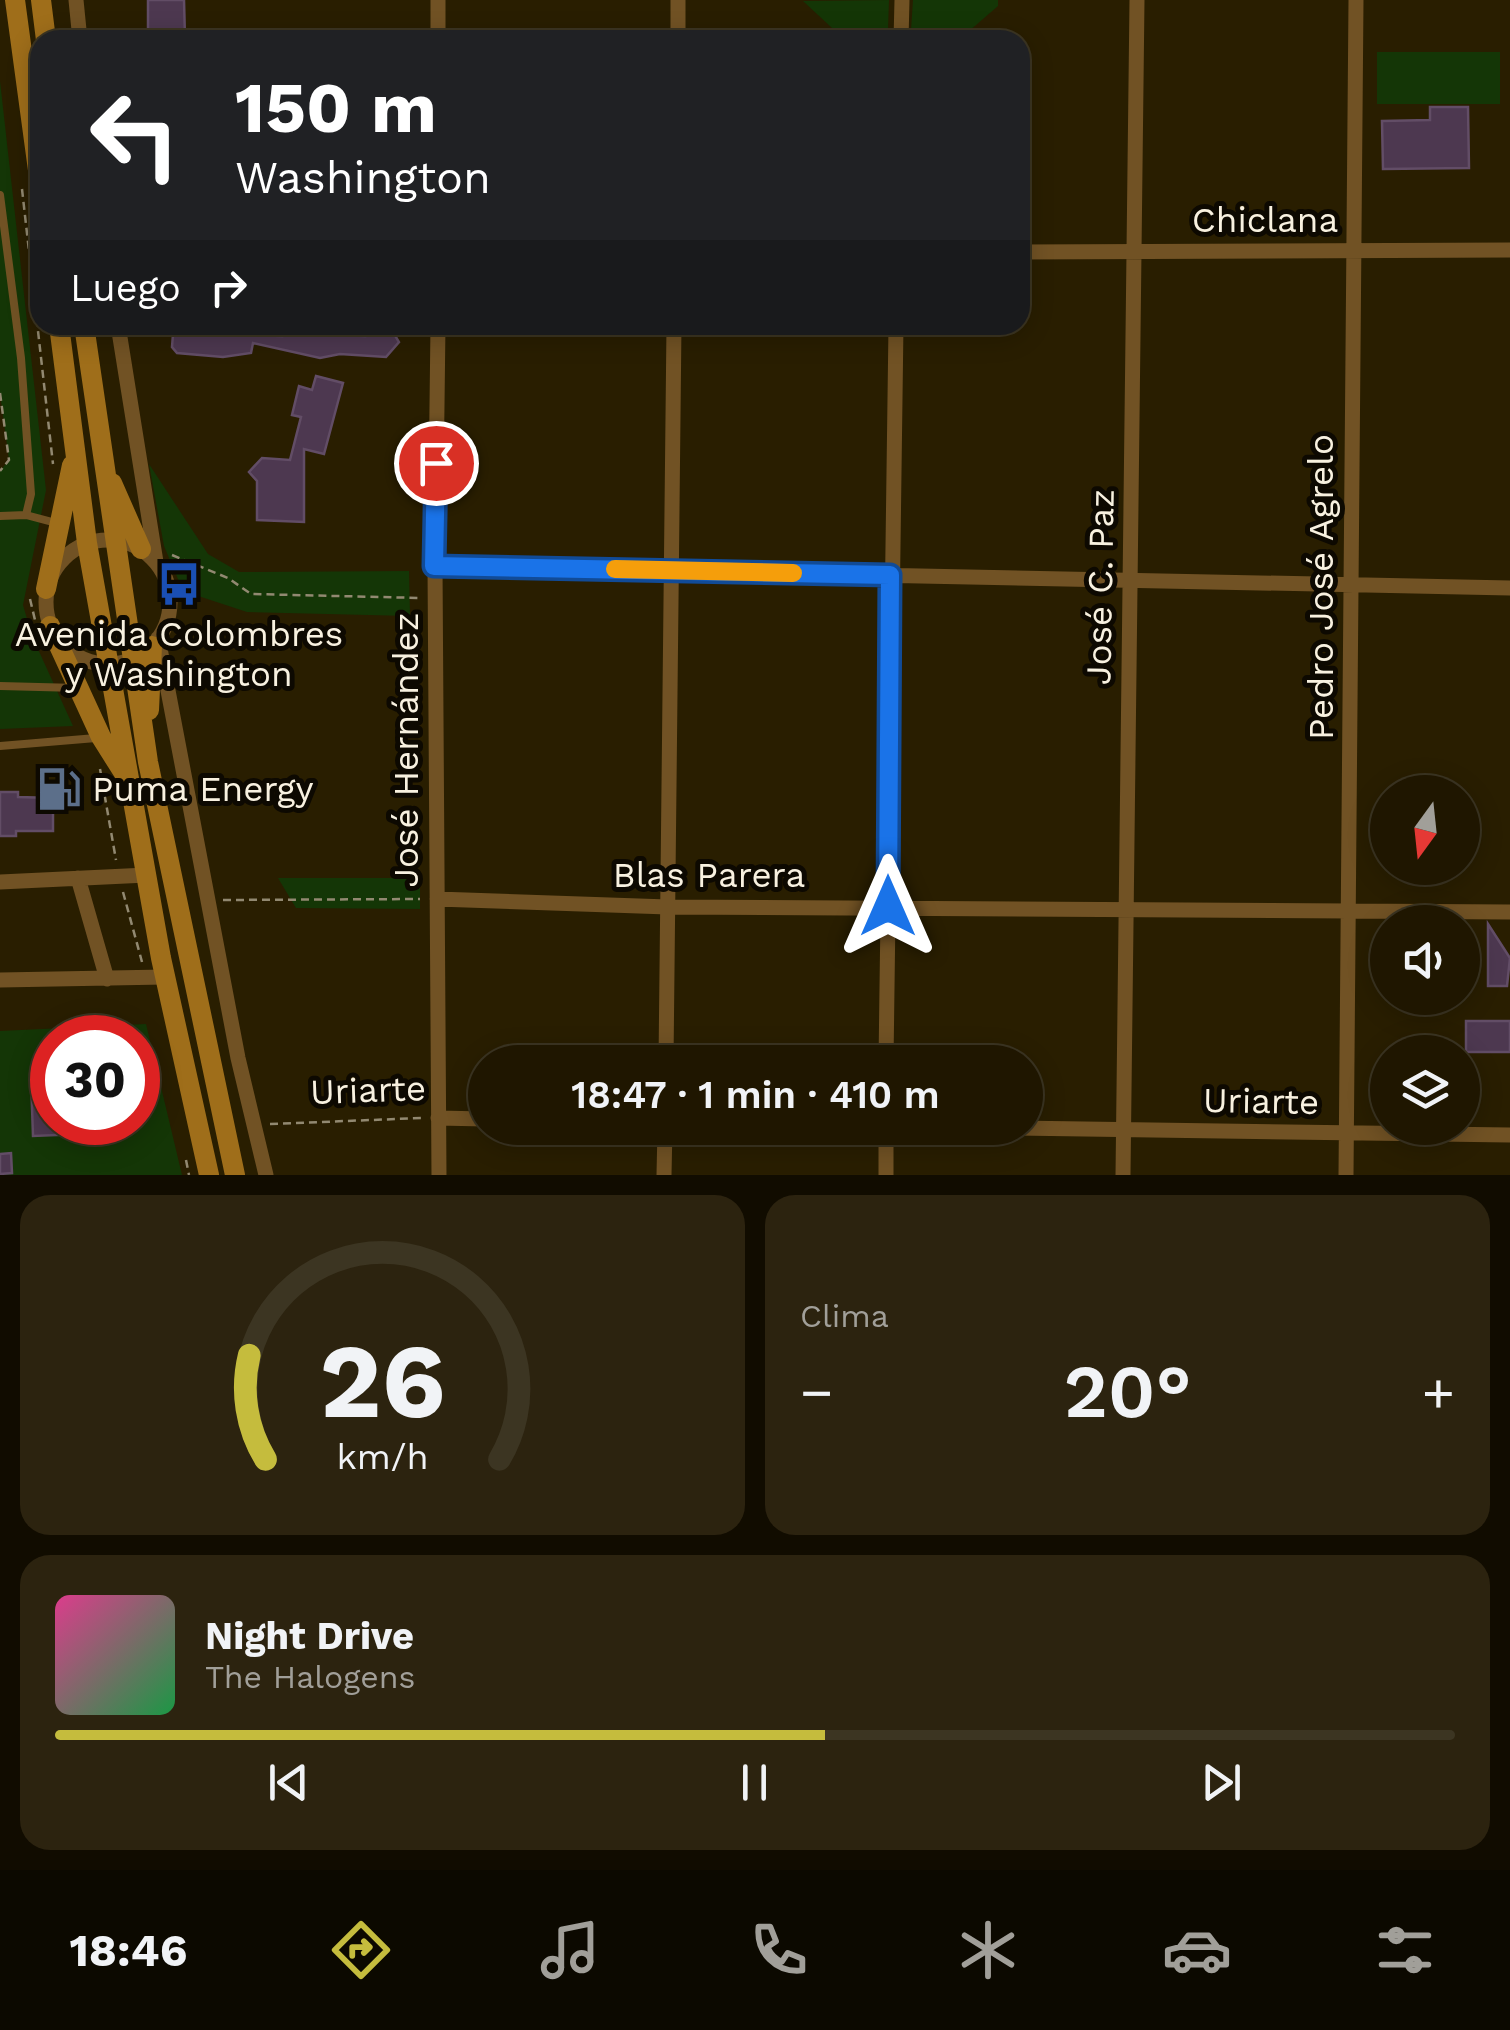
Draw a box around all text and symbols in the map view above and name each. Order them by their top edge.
text: 150 m [235,67,437,149]
icon: left [70,70,200,200]
text: Washington [235,151,491,204]
street label: Chiclana [1192,199,1338,241]
icon: right [201,260,256,315]
text: Luego [70,266,181,310]
pin [394,421,479,506]
street label: Pedro José Agrelo [1300,434,1342,740]
icon: arrive [409,436,464,491]
street label: José C. Paz [1077,489,1123,685]
bus stop icon: Avenida Colombres y Washington [155,560,203,608]
place label: Avenida Colombres y Washington [15,613,343,695]
street label: José Hernández [385,613,427,887]
fuel station icon: Puma Energy [35,765,83,813]
place label: Puma Energy [92,768,314,810]
north arrow [1370,775,1480,885]
map controls [1370,775,1480,1145]
street label: Blas Parera [613,854,805,896]
position arrow [836,854,940,958]
button: sound [1370,905,1480,1015]
speed limit sign: 30 [30,1015,160,1145]
button: layers [1370,1035,1480,1145]
street label: Uriarte [309,1067,427,1113]
text: 18:47 · 1 min · 410 m [571,1073,940,1117]
street label: Uriarte [1203,1079,1319,1123]
text: Clima [800,1297,889,1335]
text: 26 [319,1320,446,1442]
text: 20° [1063,1347,1192,1435]
text: − [800,1360,833,1424]
text: + [1422,1360,1455,1424]
text: km/h [336,1436,429,1478]
text: Night Drive [205,1614,414,1658]
text: The Halogens [205,1658,415,1696]
icon: previous [261,1755,316,1810]
icon: pause [727,1755,782,1810]
icon: next [1194,1755,1249,1810]
icon: directions [326,1915,396,1985]
icon: music [535,1915,605,1985]
icon: phone [744,1915,814,1985]
icon: climate [953,1915,1023,1985]
icon: car [1162,1915,1232,1985]
icon: filters [1370,1915,1440,1985]
text: 18:46 [69,1924,187,1977]

